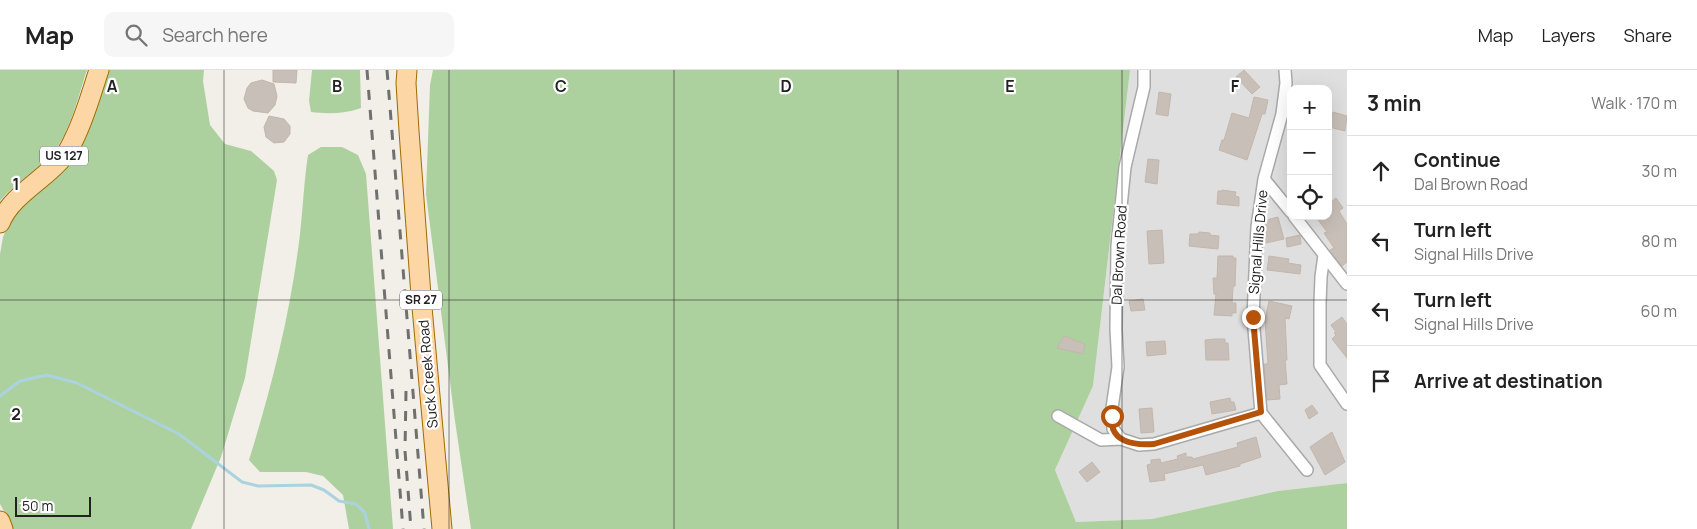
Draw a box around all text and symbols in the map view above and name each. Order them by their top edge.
search box [104,12,454,57]
text: Map [25,18,74,51]
icon: search [122,21,150,49]
text: Search here [162,22,268,48]
text: Map [1478,23,1513,47]
text: Layers [1541,23,1595,47]
text: Share [1623,23,1672,47]
text: A [107,75,118,97]
text: B [332,75,342,97]
text: C [555,75,567,97]
text: D [780,75,792,97]
text: E [1005,75,1015,97]
text: F [1231,75,1240,97]
map controls [1287,85,1332,220]
button: + [1287,85,1332,130]
text: 3 min [1367,89,1421,117]
text: Walk · 170 m [1591,92,1677,114]
button: − [1287,130,1332,175]
road number: US 127 [40,146,88,165]
text: Continue [1414,147,1500,173]
icon: ahead [1367,157,1395,185]
text: 30 m [1642,160,1677,182]
text: 1 [12,173,20,195]
text: Dal Brown Road [1414,173,1528,195]
button: locate [1287,175,1332,220]
street label: Signal Hills Drive [1243,189,1272,295]
street label: Dal Brown Road [1106,205,1131,305]
text: Turn left [1414,217,1492,243]
icon: left [1367,227,1395,255]
text: 80 m [1641,230,1677,252]
text: Signal Hills Drive [1414,243,1534,265]
text: Turn left [1414,287,1492,313]
road number: SR 27 [400,290,442,310]
icon: left [1367,297,1395,325]
text: 60 m [1641,300,1677,322]
route end [1242,306,1265,329]
text: Signal Hills Drive [1414,313,1534,335]
street label: Suck Creek Road [413,319,442,429]
icon: arrive [1367,367,1395,395]
text: Arrive at destination [1414,368,1603,394]
text: 2 [11,403,21,425]
route start [1101,405,1124,428]
scale bar [15,494,91,517]
text: 50 m [22,496,53,515]

